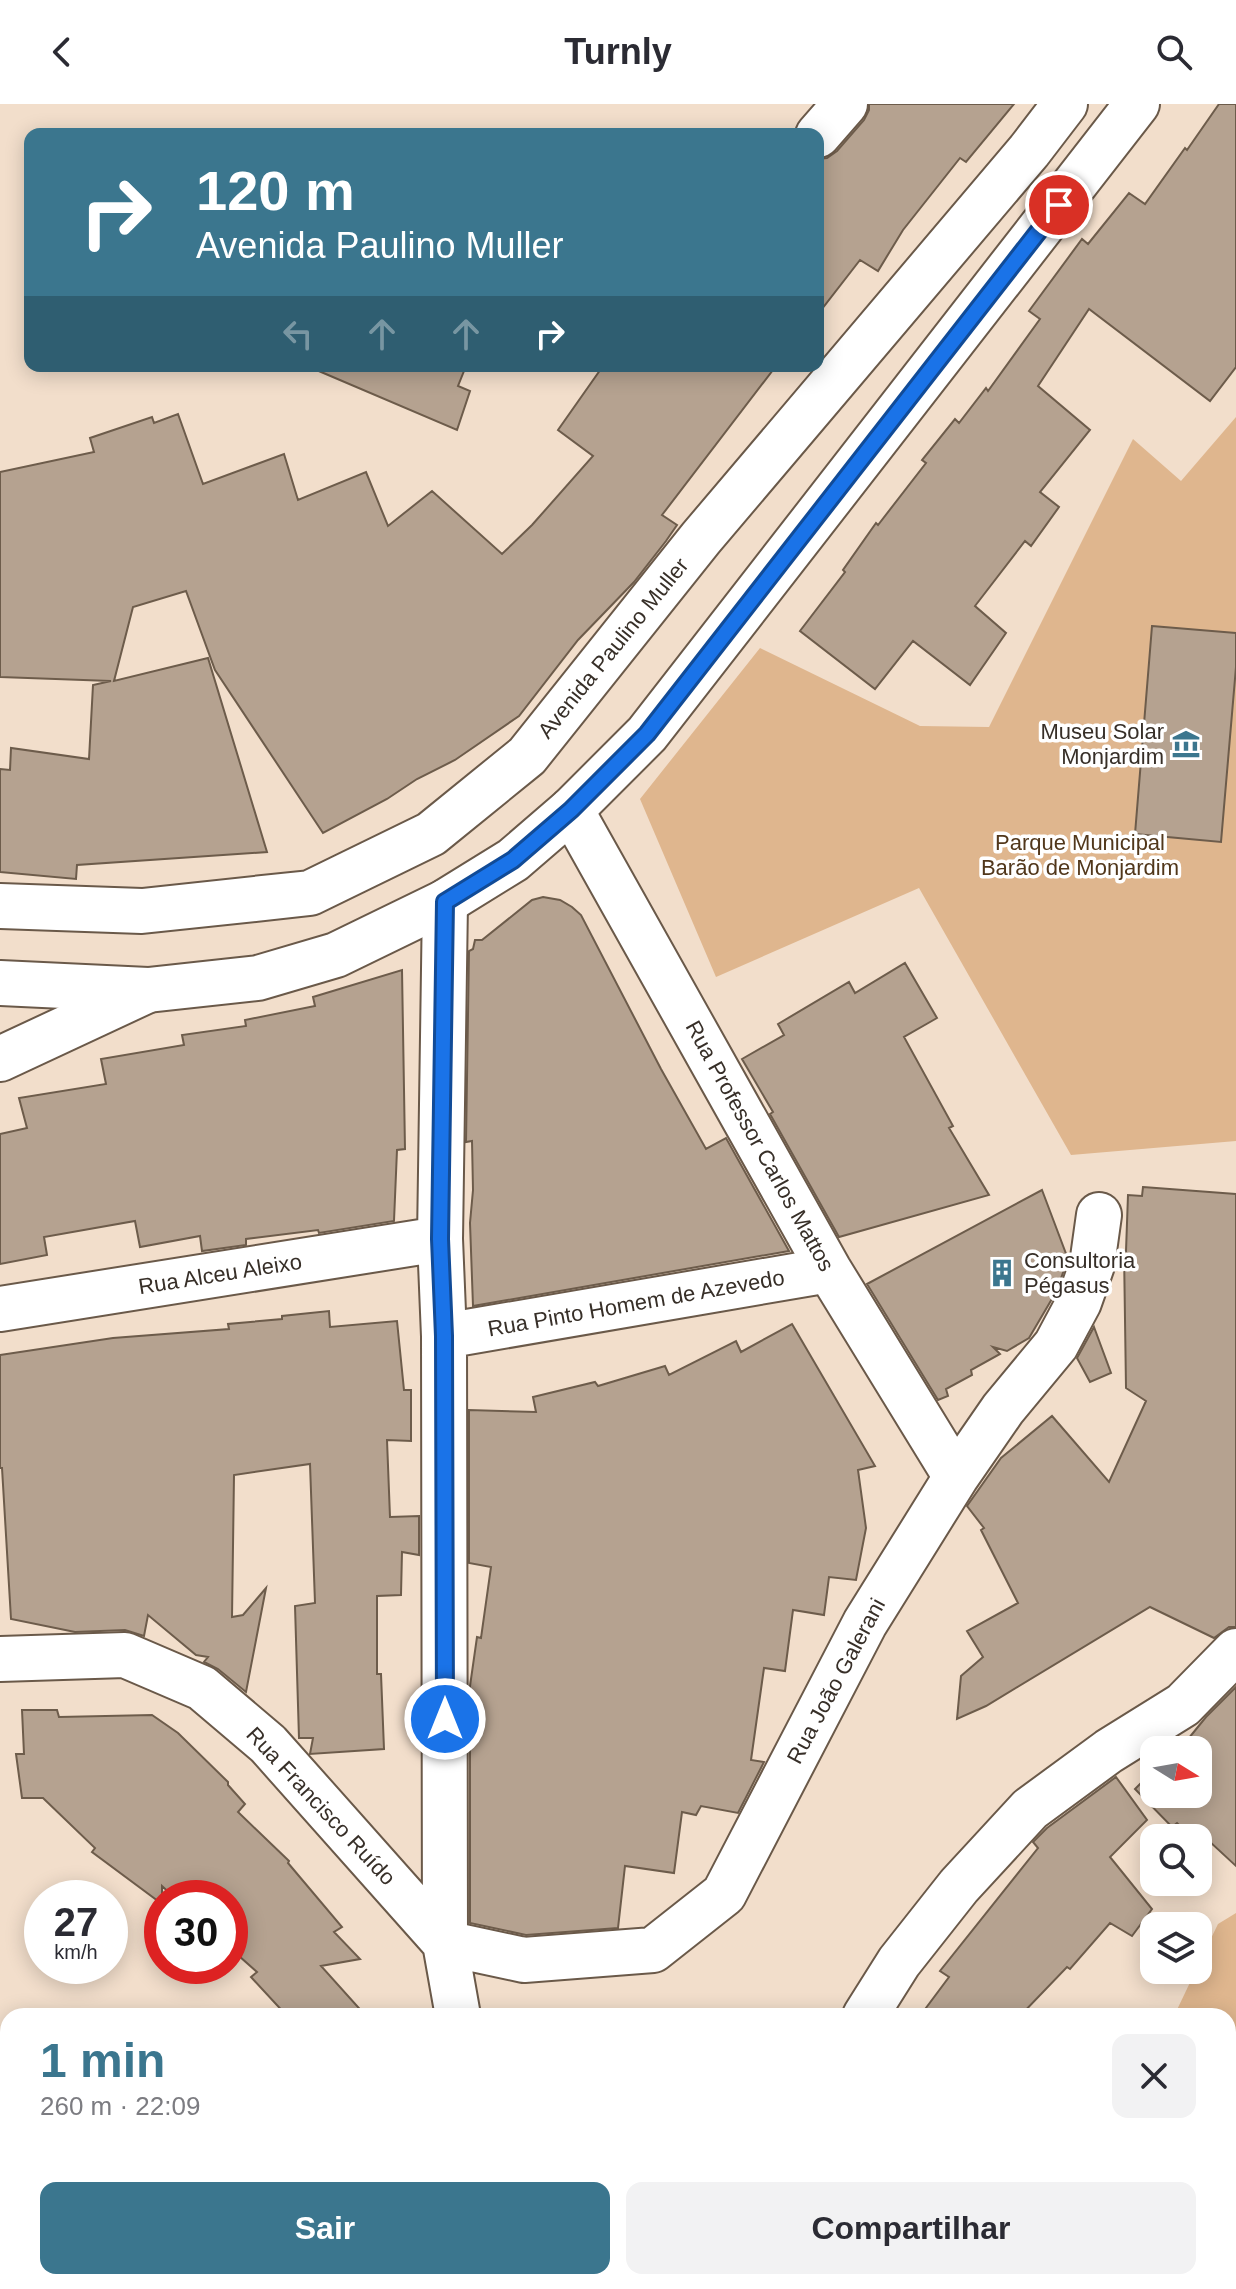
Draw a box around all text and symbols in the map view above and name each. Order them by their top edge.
icon: back [40,30,84,74]
icon: search [1152,30,1196,74]
text: Turnly [564,31,672,72]
text: 120 m [196,159,355,222]
icon: right [64,160,168,264]
pin [1025,171,1093,239]
icon: arrive [1037,183,1081,227]
text: Avenida Paulino Muller [196,225,564,266]
icon: left [276,312,320,356]
icon: ahead [360,312,404,356]
icon: ahead [444,312,488,356]
icon: right [528,312,572,356]
street label: Avenida Paulino Muller [533,553,693,743]
place label: Museu Solar Monjardim [1040,719,1164,769]
museum icon: Museu Solar Monjardim [1171,729,1201,759]
park label: Parque Municipal Barão de Monjardim [981,830,1179,880]
street label: Rua Professor Carlos Mattos [681,1016,839,1276]
place label: Consultoria Pégasus [1024,1248,1136,1298]
street label: Rua Alceu Aleixo [137,1249,303,1299]
building icon: Consultoria Pégasus [987,1258,1017,1288]
street label: Rua Pinto Homem de Azevedo [486,1265,786,1341]
street label: Rua João Galerani [782,1594,890,1768]
position arrow [403,1677,487,1761]
street label: Rua Francisco Ruído [241,1722,401,1890]
north arrow [1140,1736,1212,1808]
map controls [1140,1736,1212,1984]
button: search [1140,1824,1212,1896]
speed limit sign: 30 [144,1880,248,1984]
text: 27 [54,1900,98,1944]
button: layers [1140,1912,1212,1984]
text: km/h [54,1941,98,1963]
text: 1 min [40,2034,165,2087]
button: close [1112,2034,1196,2118]
text: 260 m · 22:09 [40,2091,200,2121]
button: Sair [40,2182,610,2274]
button: Compartilhar [626,2182,1196,2274]

